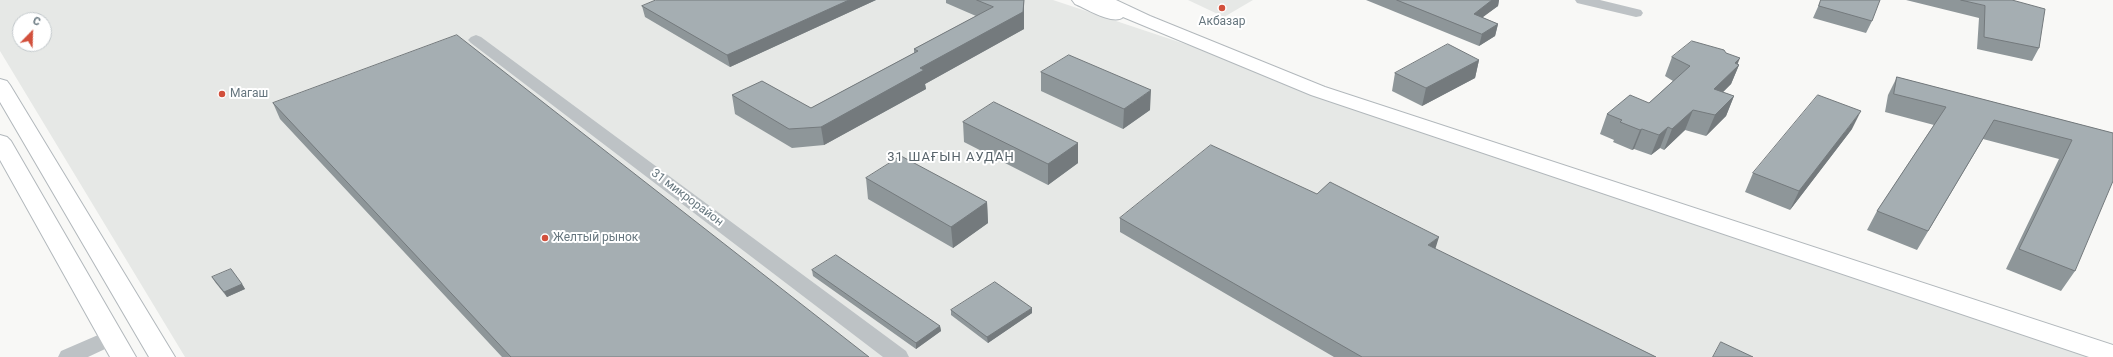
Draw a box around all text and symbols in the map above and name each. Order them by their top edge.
marker: Акбазар [1217,3,1227,13]
north arrow [12,12,52,52]
text: С [31,14,42,29]
place label: Акбазар [1199,15,1245,29]
place label: Магаш [230,87,268,101]
marker: Магаш [217,89,227,99]
district label: 31 ШАҒЫН АУДАН [887,150,1015,166]
street label: 31 микрорайон [648,166,726,230]
place label: Желтый рынок [553,231,638,245]
marker: Желтый рынок [540,233,550,243]

